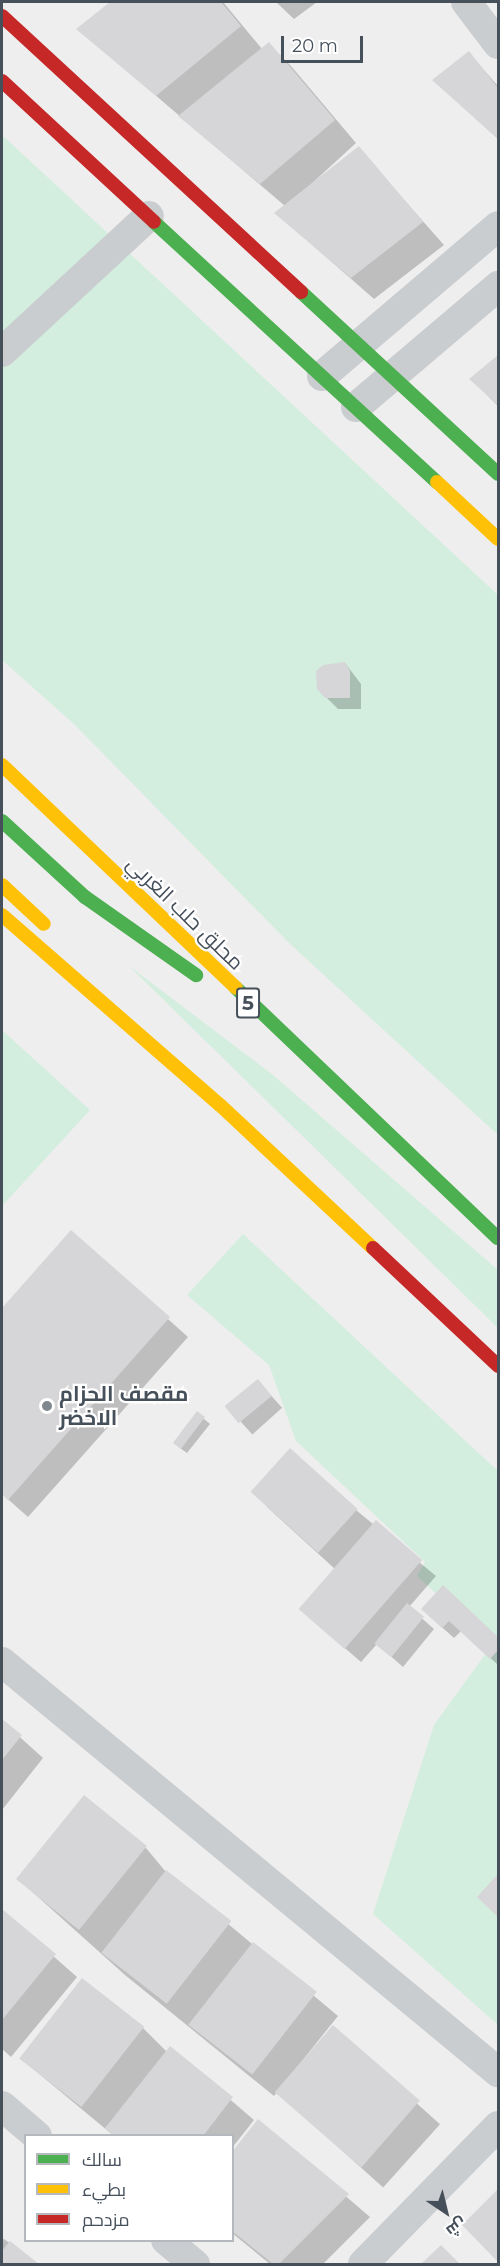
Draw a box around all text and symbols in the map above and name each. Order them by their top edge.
scale bar [284,24,366,62]
text: 20 m [292,35,338,57]
street label: محلق حلب الغربي [121,851,249,975]
road number: 5 [236,986,260,1020]
place label: مقصف الحزام الاخضر [59,1381,188,1431]
marker: مقصف الحزام الاخضر [40,1399,54,1413]
legend [24,2134,234,2242]
text: سالك [82,2149,122,2171]
text: بطيء [82,2179,126,2201]
north arrow [416,2182,476,2242]
text: مزدحم [82,2209,130,2231]
text: ش [443,2213,470,2241]

